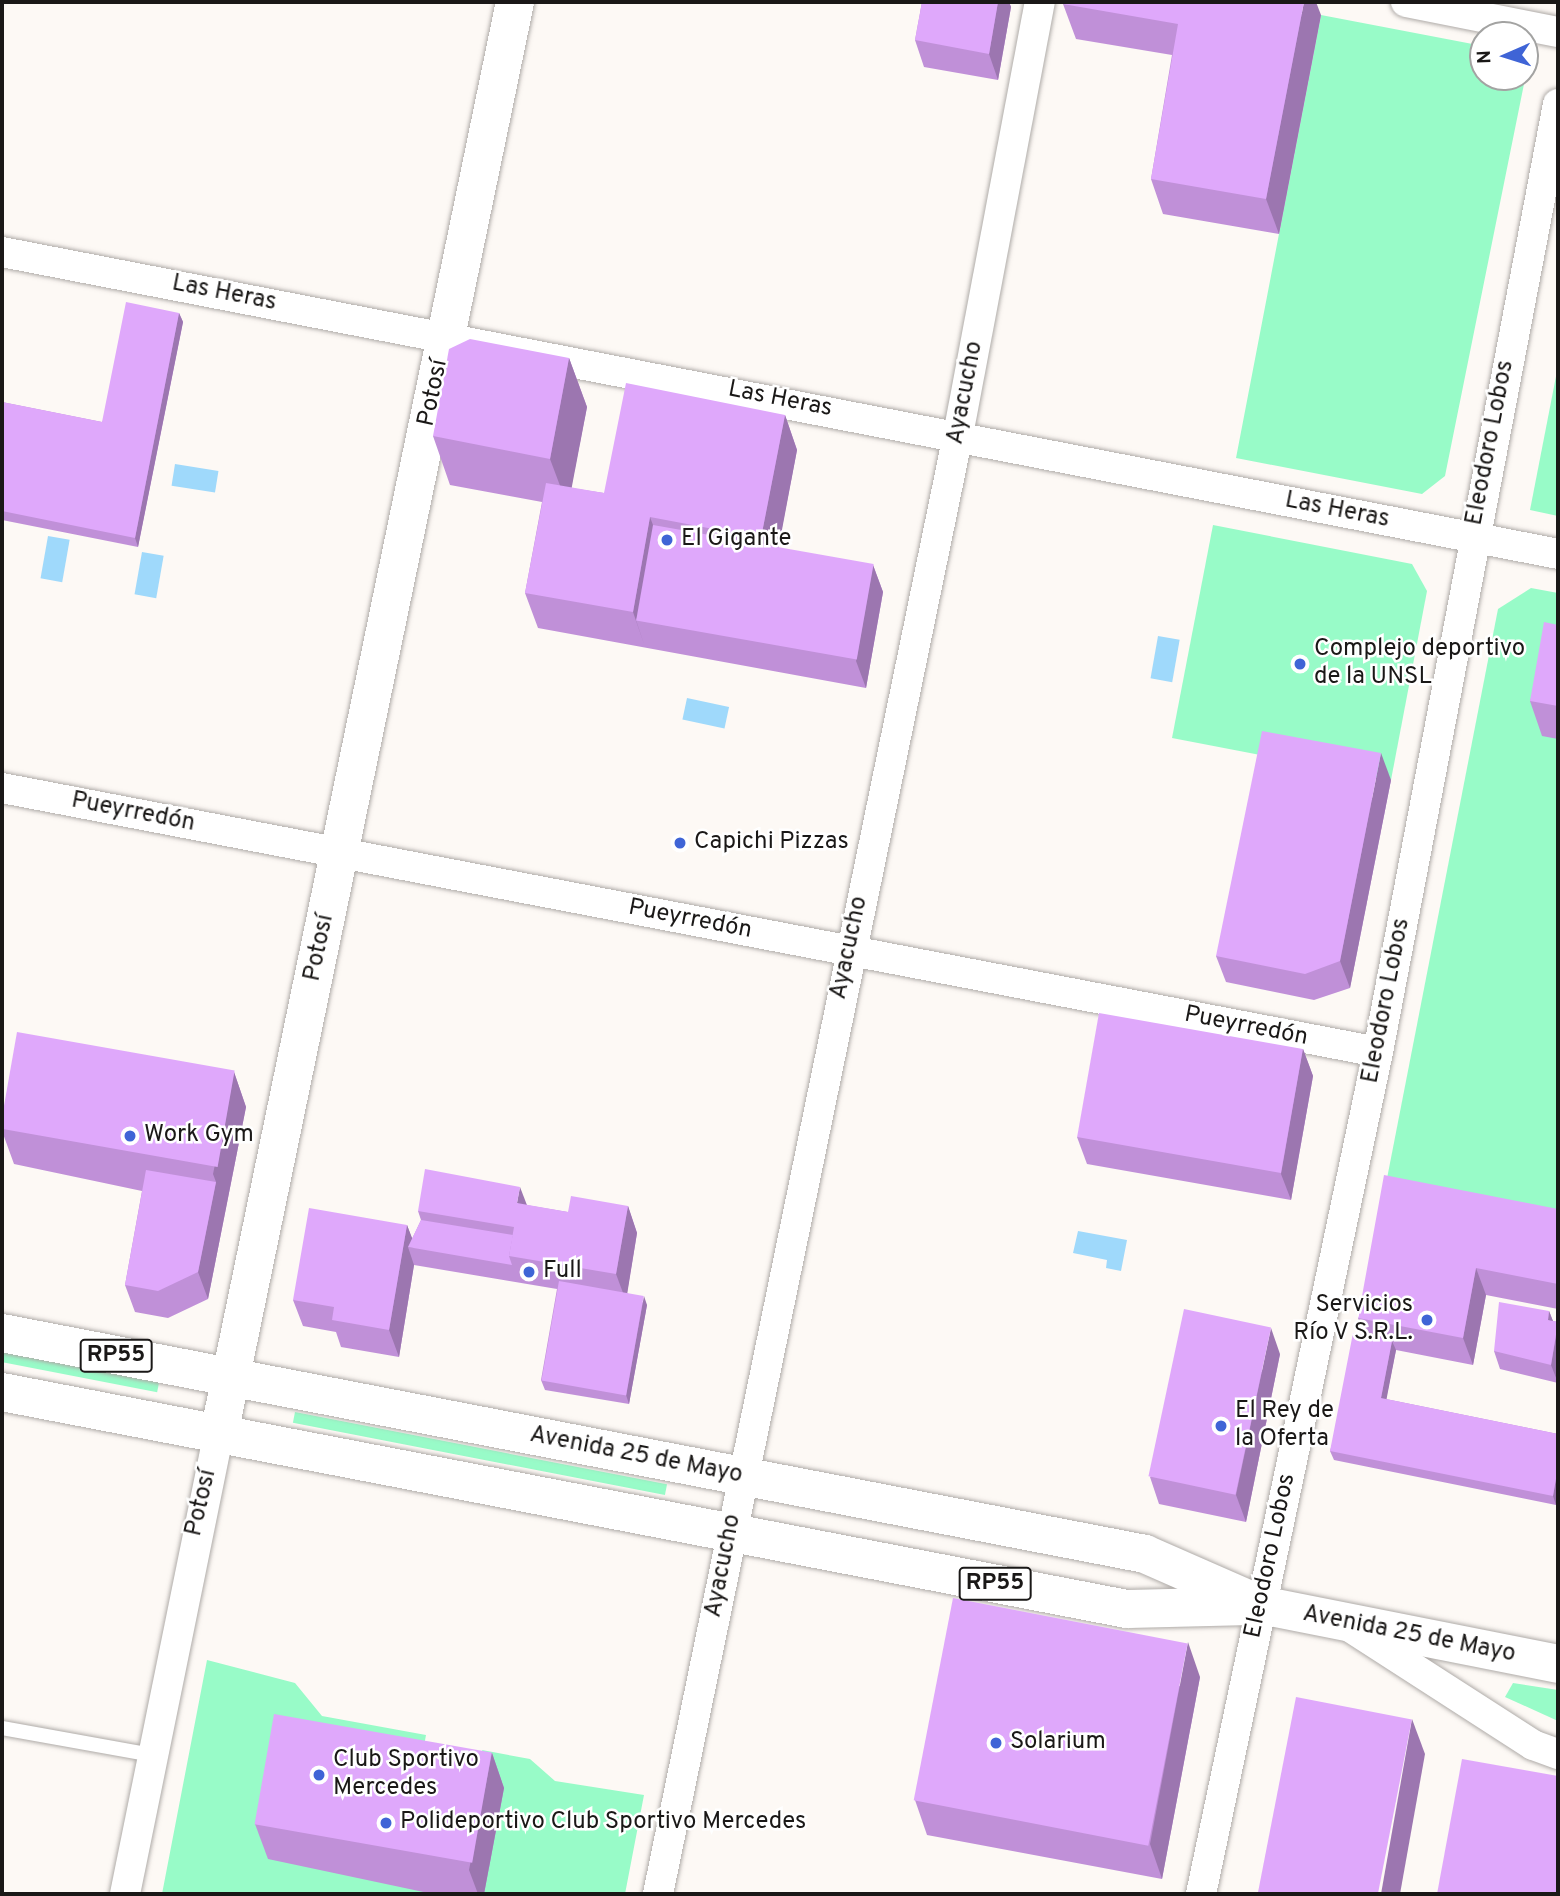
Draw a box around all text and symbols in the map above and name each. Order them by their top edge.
north arrow [1469,21,1539,91]
text: N [1473,50,1497,64]
street label: Las Heras [169,270,279,318]
street label: Ayacucho [942,339,990,447]
street label: Potosí [413,357,455,429]
street label: Eleodoro Lobos [1461,358,1521,528]
street label: Las Heras [725,376,835,424]
street label: Las Heras [1282,487,1392,535]
place label: El Gigante [681,526,791,554]
marker: El Gigante [659,532,675,548]
place label: Complejo deportivo de la UNSL [1314,636,1525,692]
marker: Complejo deportivo de la UNSL [1292,656,1308,672]
street label: Pueyrredón [69,787,197,839]
place label: Capichi Pizzas [694,829,849,857]
marker: Capichi Pizzas [672,835,688,851]
street label: Pueyrredón [626,894,754,946]
street label: Ayacucho [825,894,875,1002]
street label: Potosí [299,912,341,984]
street label: Eleodoro Lobos [1357,916,1417,1086]
street label: Pueyrredón [1182,1001,1310,1053]
place label: Work Gym [144,1122,254,1150]
marker: Work Gym [122,1128,138,1144]
place label: Full [543,1258,582,1286]
marker: Full [521,1264,537,1280]
place label: Servicios Río V S.R.L. [1291,1292,1413,1348]
marker: Servicios Río V S.R.L. [1419,1312,1435,1328]
road number: RP55 [79,1336,153,1376]
place label: El Rey de la Oferta [1235,1398,1334,1454]
marker: El Rey de la Oferta [1213,1418,1229,1434]
street label: Avenida 25 de Mayo [527,1421,745,1491]
street label: Potosí [180,1467,224,1539]
street label: Eleodoro Lobos [1240,1471,1302,1641]
street label: Ayacucho [700,1512,748,1620]
road number: RP55 [958,1564,1032,1604]
street label: Avenida 25 de Mayo [1300,1600,1518,1670]
place label: Solarium [1010,1729,1106,1757]
marker: Solarium [988,1735,1004,1751]
place label: Club Sportivo Mercedes [333,1747,479,1803]
marker: Club Sportivo Mercedes [311,1767,327,1783]
place label: Polideportivo Club Sportivo Mercedes [400,1809,806,1837]
marker: Polideportivo Club Sportivo Mercedes [378,1815,394,1831]

